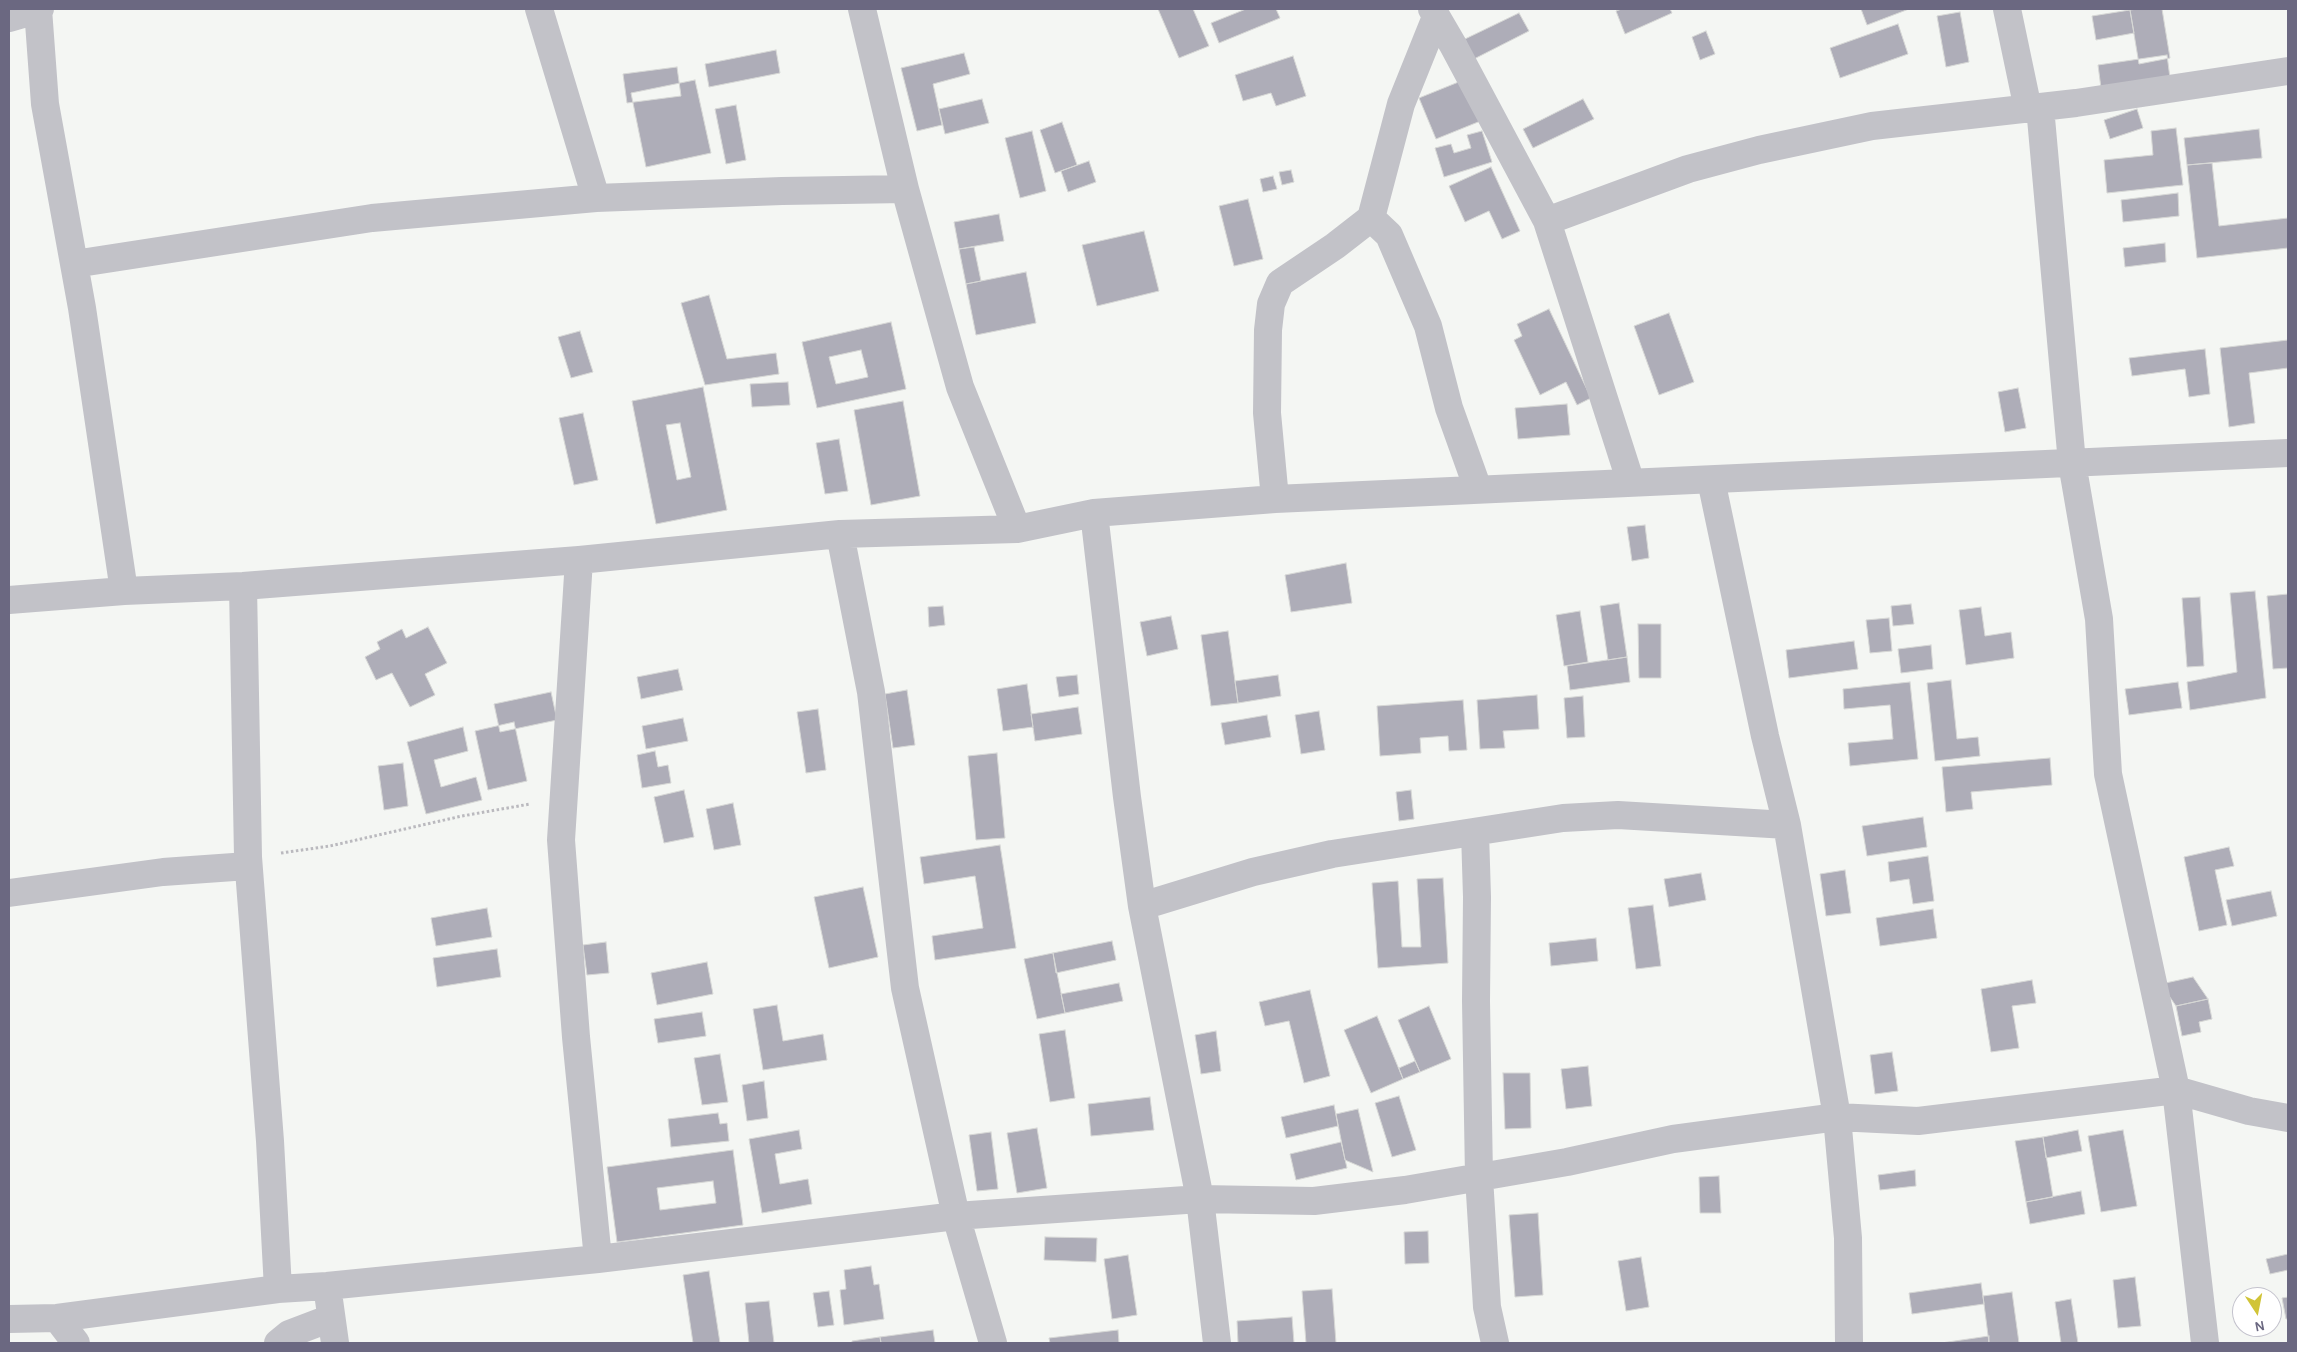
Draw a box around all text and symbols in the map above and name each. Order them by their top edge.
north arrow [2232,1287,2282,1337]
text: N [2253,1317,2266,1336]

